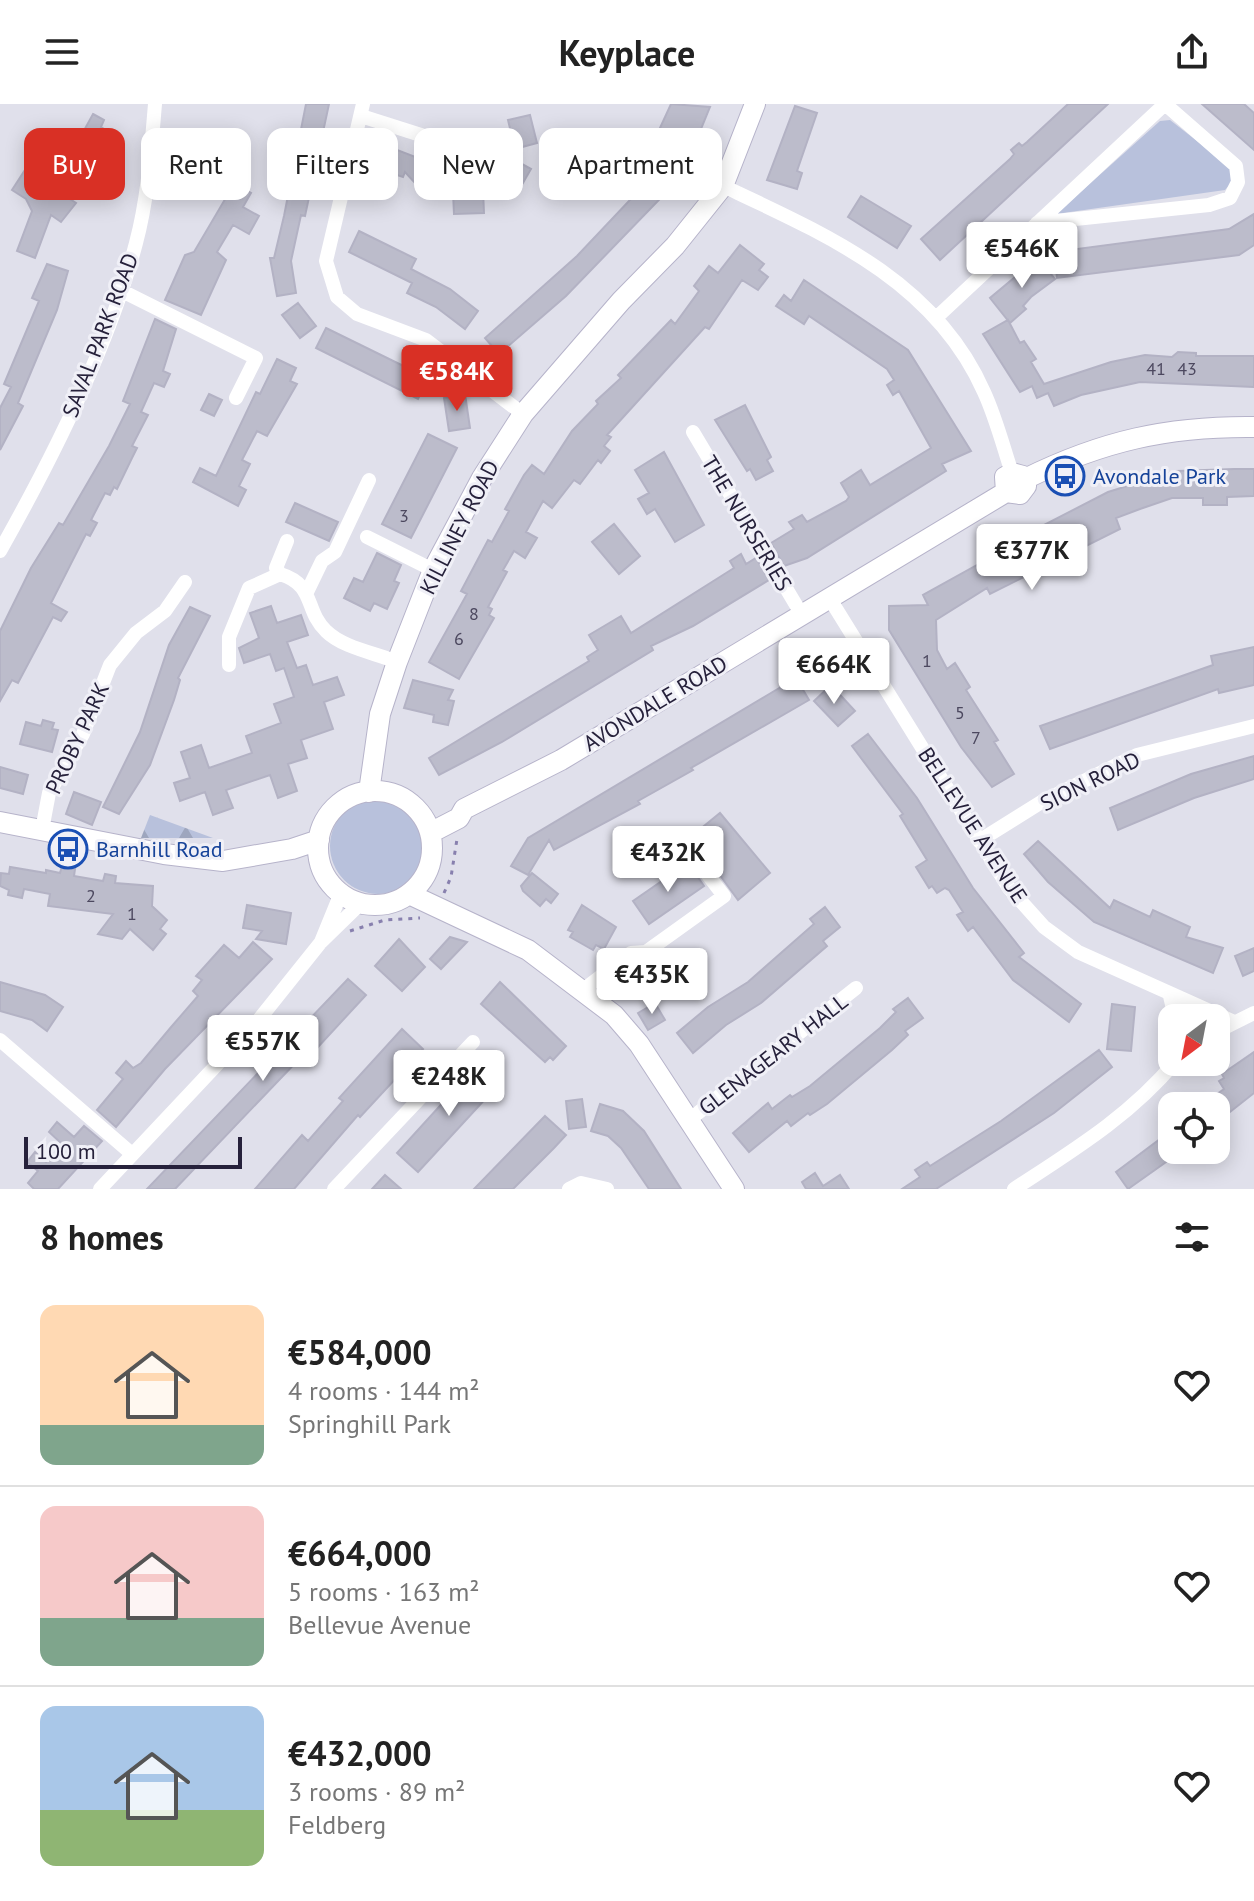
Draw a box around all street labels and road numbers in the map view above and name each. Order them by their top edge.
street label: SAVAL PARK ROAD [56,249,144,421]
street label: THE NURSERIES [696,450,798,596]
street label: KILLINEY ROAD [413,455,505,599]
street label: AVONDALE ROAD [578,649,732,757]
street label: PROBY PARK [39,678,115,798]
street label: BELLEVUE AVENUE [912,742,1034,908]
street label: SION ROAD [1035,745,1145,817]
street label: GLENAGEARY HALL [693,987,853,1121]

